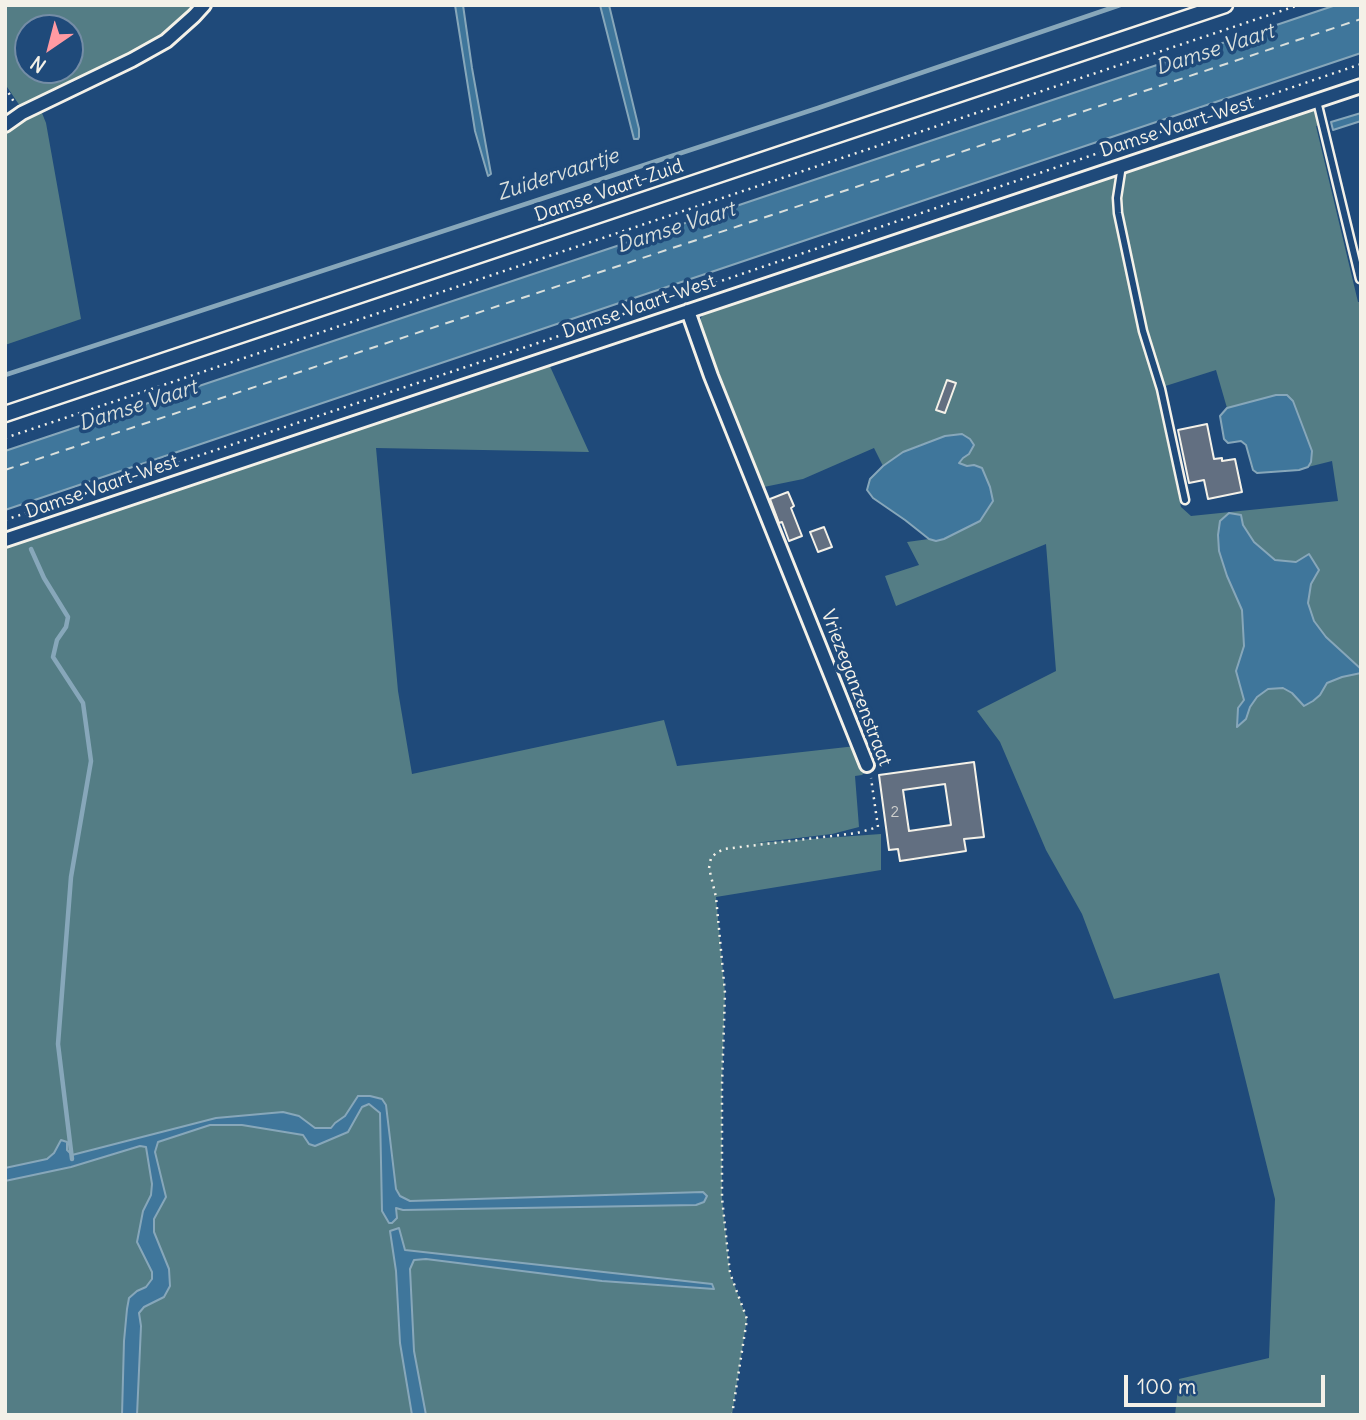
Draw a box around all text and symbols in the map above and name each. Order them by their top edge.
north arrow [14,14,84,84]
water label: Damse Vaart [1153,19,1277,81]
text: N [26,51,50,78]
street label: Damse Vaart-West [1097,91,1257,163]
water label: Zuidervaartje [494,144,622,206]
street label: Damse Vaart-Zuid [532,155,686,227]
water label: Damse Vaart [614,197,738,259]
street label: Damse Vaart-West [559,270,719,344]
water label: Damse Vaart [76,375,200,437]
street label: Damse Vaart-West [22,450,182,524]
street label: Vriezeganzenstraat [816,607,896,769]
house number: 2 [891,802,899,822]
scale bar [1128,1360,1329,1404]
text: 100 m [1137,1373,1196,1400]

